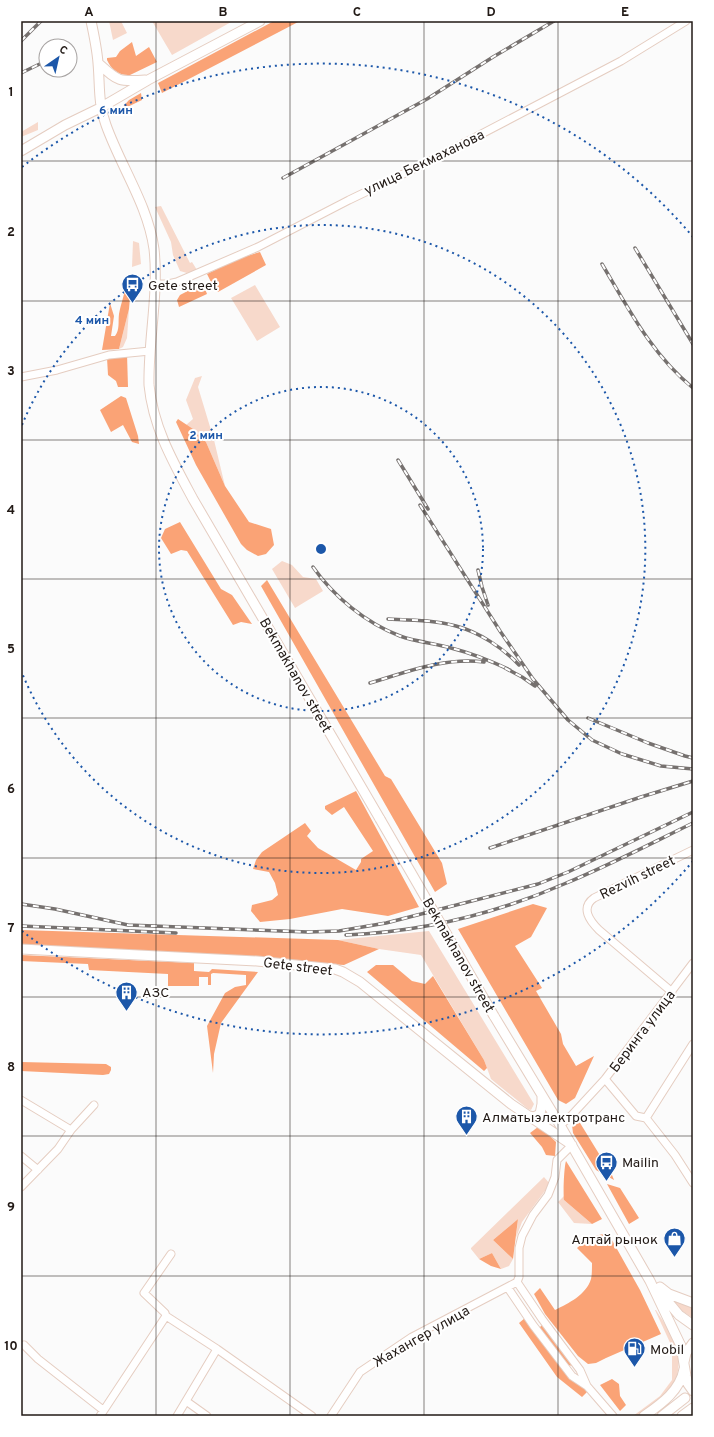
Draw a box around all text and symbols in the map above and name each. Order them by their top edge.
text: A [84,5,94,21]
text: B [219,5,228,21]
text: C [353,5,361,21]
text: D [486,5,496,21]
text: E [621,5,629,21]
north arrow [38,38,78,78]
text: С [56,43,70,58]
text: 1 [8,85,14,101]
text: 6 мин [99,103,133,119]
street label: улица Бекмаханова [362,127,488,200]
text: 2 [7,225,15,241]
bus stop icon: Gete street [120,272,146,305]
place label: Gete street [148,278,218,295]
text: 4 мин [75,313,109,329]
text: 3 [7,364,15,380]
text: 2 мин [189,428,223,444]
text: 4 [7,503,15,519]
centre of rings [314,542,328,556]
street label: Bekmakhanov street [255,615,334,736]
text: 5 [7,642,15,658]
text: 6 [7,782,15,798]
street label: Rezvih street [597,853,678,904]
street label: Bekmakhanov street [418,895,497,1016]
text: 7 [8,921,15,937]
street label: Gete street [262,955,333,980]
building icon: АЗС [113,979,139,1012]
place label: АЗС [142,985,169,1002]
street label: Беринга улица [607,987,680,1076]
text: 8 [7,1060,15,1076]
building icon: Алматыэлектротранс [454,1104,480,1137]
place label: Алматыэлектротранс [482,1110,625,1127]
bus stop icon: Mailin [593,1149,619,1182]
place label: Mailin [622,1155,659,1172]
text: 9 [7,1200,15,1216]
shop icon: Алтай рынок [661,1226,687,1259]
place label: Алтай рынок [571,1232,658,1249]
street label: Жахангер улица [370,1303,473,1372]
fuel station icon: Mobil [622,1336,648,1369]
text: 10 [4,1339,18,1355]
place label: Mobil [650,1342,684,1359]

